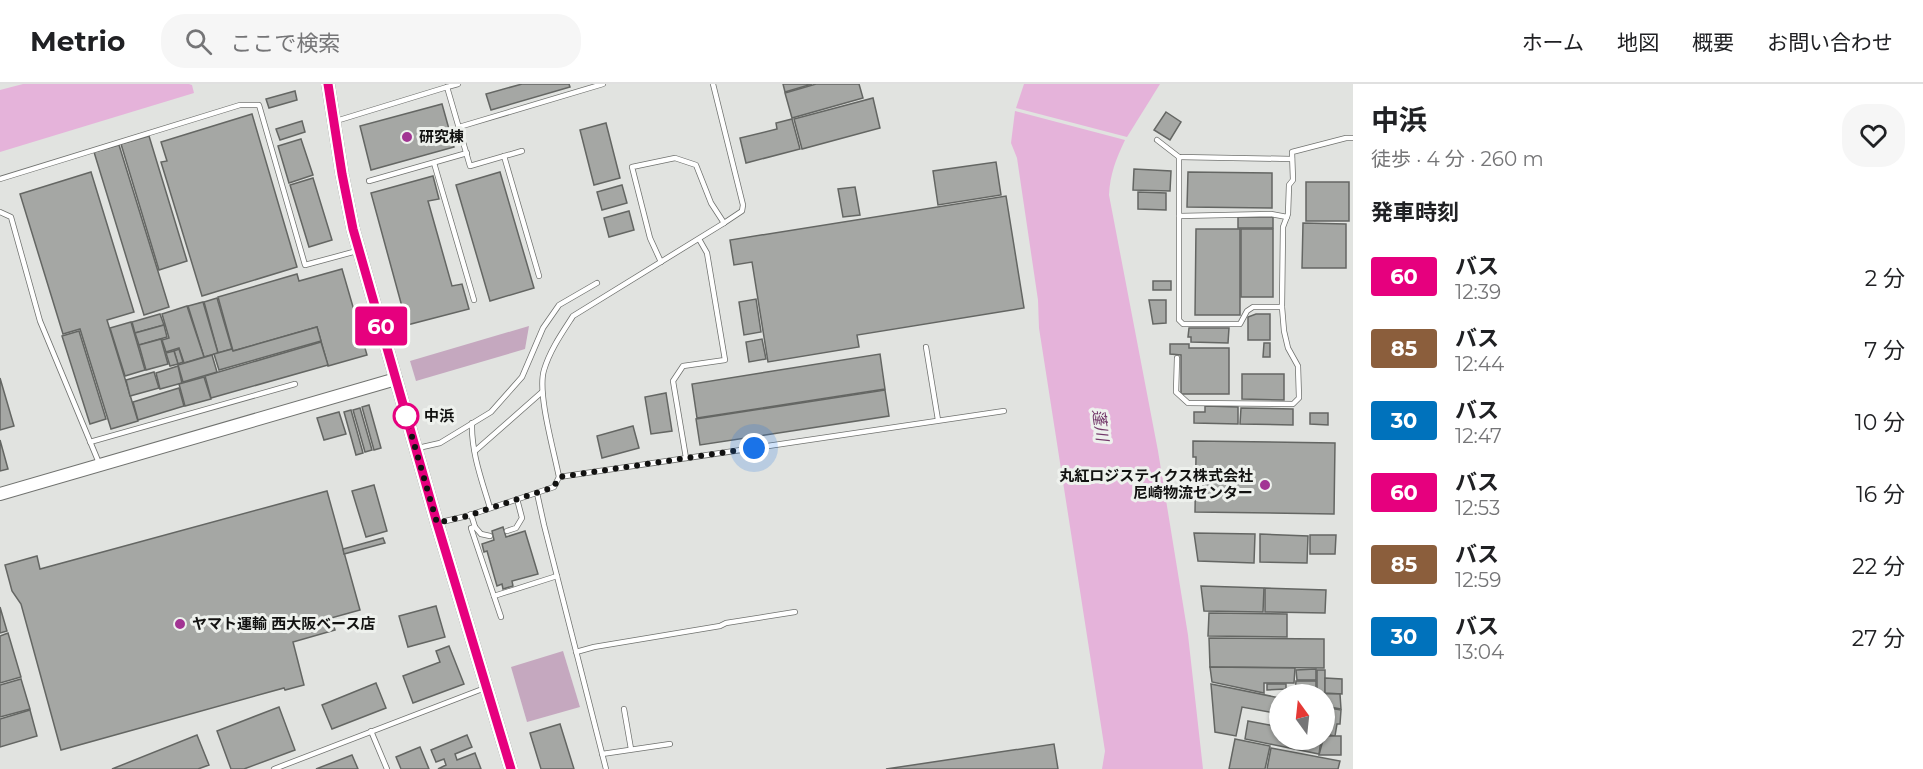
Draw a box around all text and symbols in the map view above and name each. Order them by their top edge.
search box [161,14,581,68]
text: Metrio [30,24,125,58]
icon: search [182,25,215,58]
text: ここで検索 [230,30,340,57]
text: ホーム [1522,30,1584,55]
text: 地図 [1617,30,1659,55]
text: 概要 [1692,30,1734,55]
text: お問い合わせ [1767,30,1893,55]
text: 中浜 [1371,103,1427,137]
button: heart [1842,104,1905,167]
place label: 研究棟 [419,127,464,146]
marker: 研究棟 [400,130,414,144]
text: 徒歩 · 4 分 · 260 m [1371,147,1544,171]
text: 発車時刻 [1371,199,1459,226]
text: バス [1455,253,1499,280]
text: 60 [1390,264,1418,289]
text: 2 分 [1865,265,1905,292]
text: 12:39 [1455,280,1501,304]
line badge: 60 [354,306,408,346]
text: 60 [367,314,395,339]
text: バス [1455,325,1499,352]
text: 85 [1391,336,1417,361]
text: 7 分 [1864,337,1905,364]
text: 12:44 [1455,352,1504,376]
text: バス [1455,397,1499,424]
marker: 中浜 [393,403,419,429]
place label: 中浜 [424,406,455,425]
water label: 蓬川 [1089,408,1112,444]
text: 30 [1391,408,1417,433]
text: 10 分 [1855,409,1905,436]
text: 12:47 [1455,424,1502,448]
your location [739,433,769,463]
place label: 丸紅ロジスティクス株式会社 尼崎物流センター [1059,466,1253,502]
text: バス [1455,469,1499,496]
marker: 丸紅ロジスティクス株式会社 尼崎物流センター [1258,478,1272,492]
text: 60 [1390,480,1418,505]
text: 16 分 [1856,481,1905,508]
text: 12:53 [1455,496,1500,520]
text: バス [1455,541,1499,568]
text: 85 [1391,552,1417,577]
text: 22 分 [1852,553,1905,580]
text: 12:59 [1455,568,1501,592]
text: バス [1455,613,1499,640]
place label: ヤマト運輸 西大阪ベース店 [192,614,376,633]
marker: ヤマト運輸 西大阪ベース店 [173,617,187,631]
text: 30 [1391,624,1417,649]
text: 27 分 [1852,625,1905,652]
text: 13:04 [1455,640,1504,664]
north arrow [1269,684,1335,750]
map controls [1269,684,1335,750]

